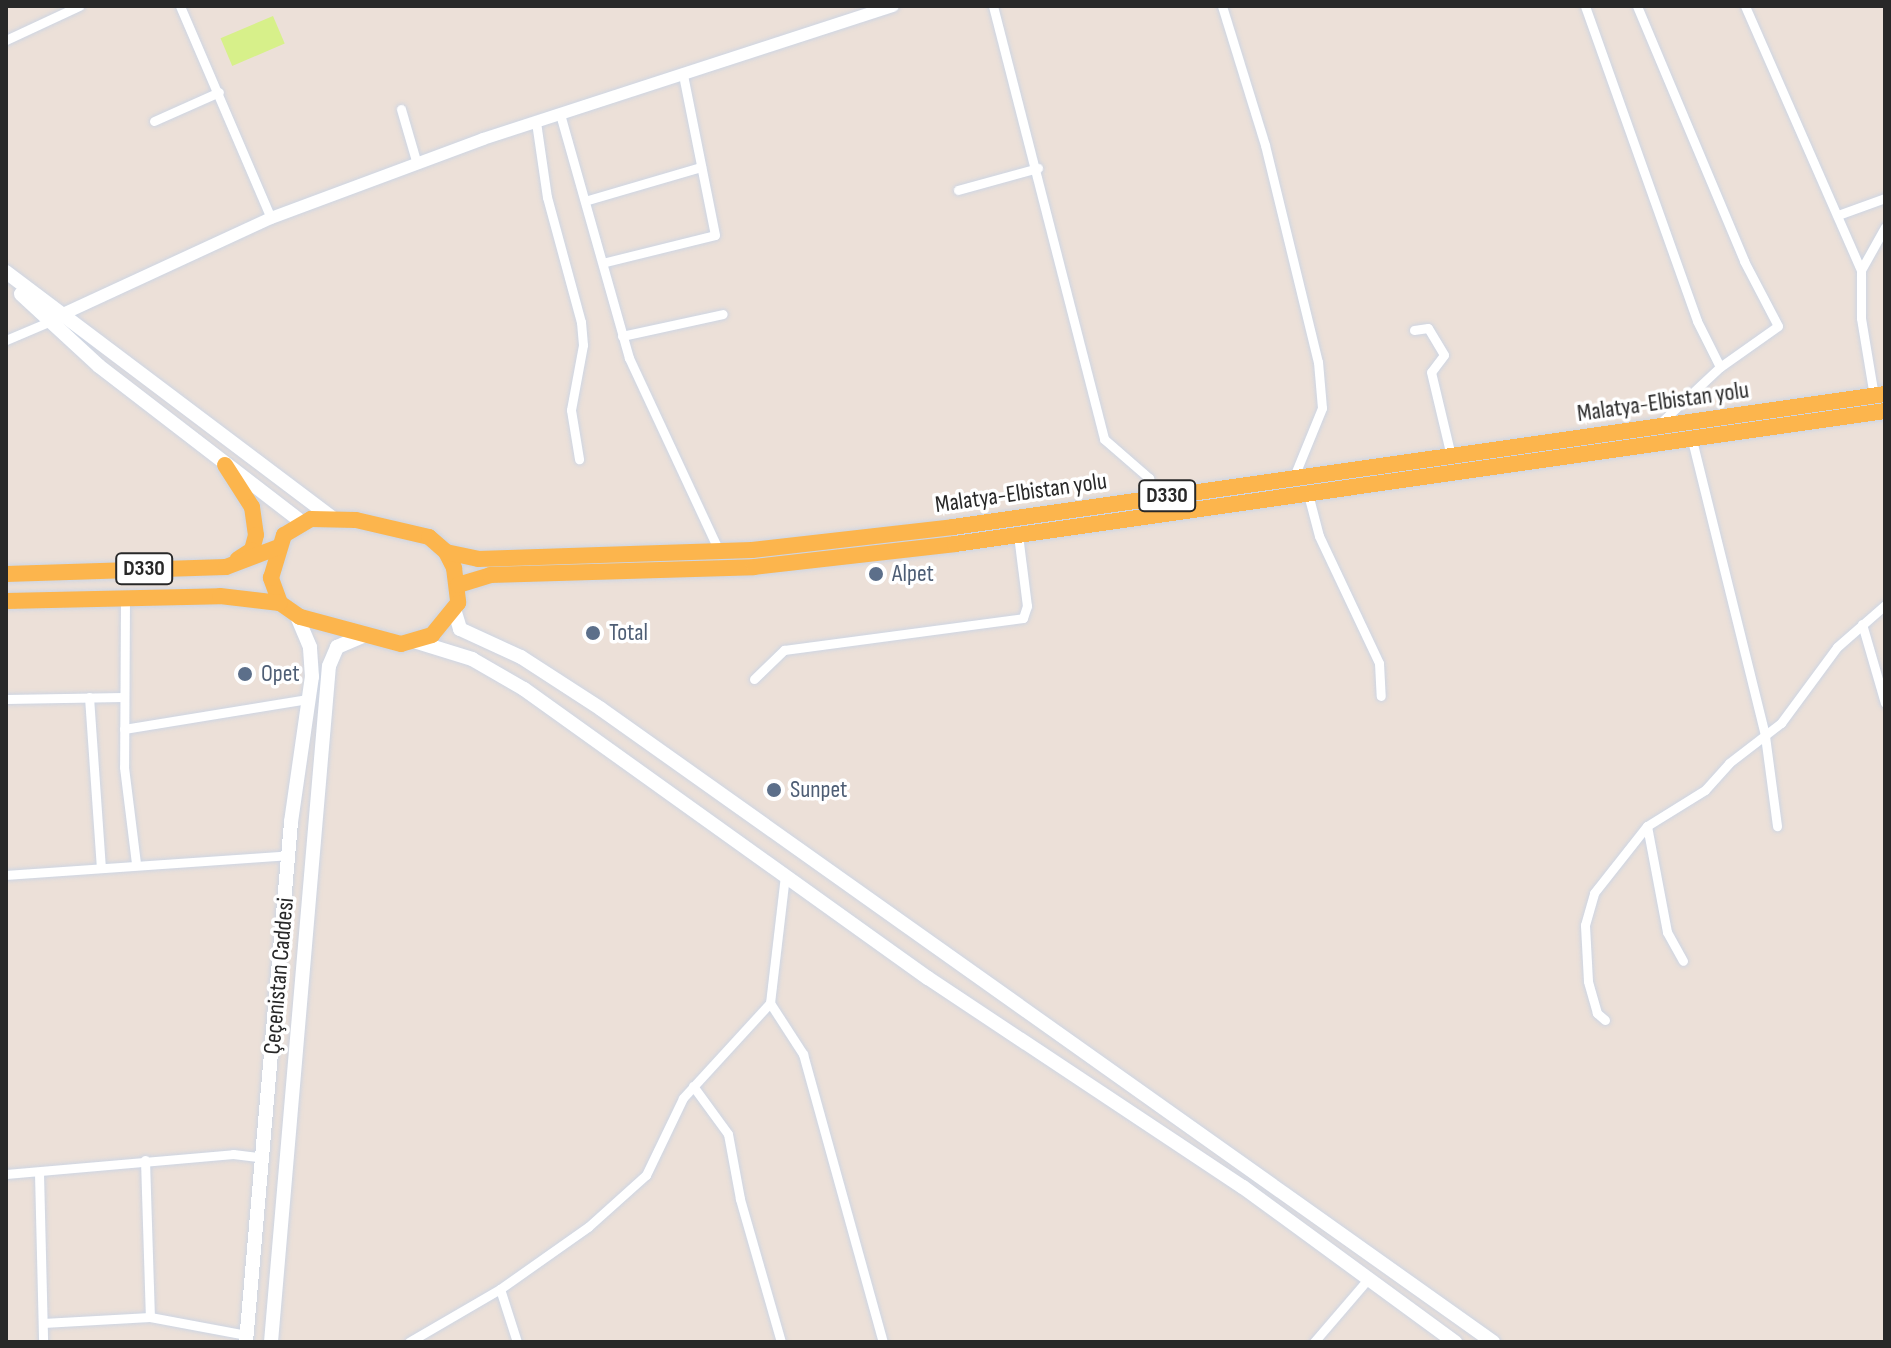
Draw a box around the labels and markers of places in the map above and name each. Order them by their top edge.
place label: Alpet [892,560,934,588]
marker: Alpet [867,565,885,583]
place label: Total [609,619,648,647]
marker: Total [584,624,602,642]
place label: Opet [261,660,300,688]
marker: Opet [236,665,254,683]
place label: Sunpet [790,776,847,804]
marker: Sunpet [765,781,783,799]

